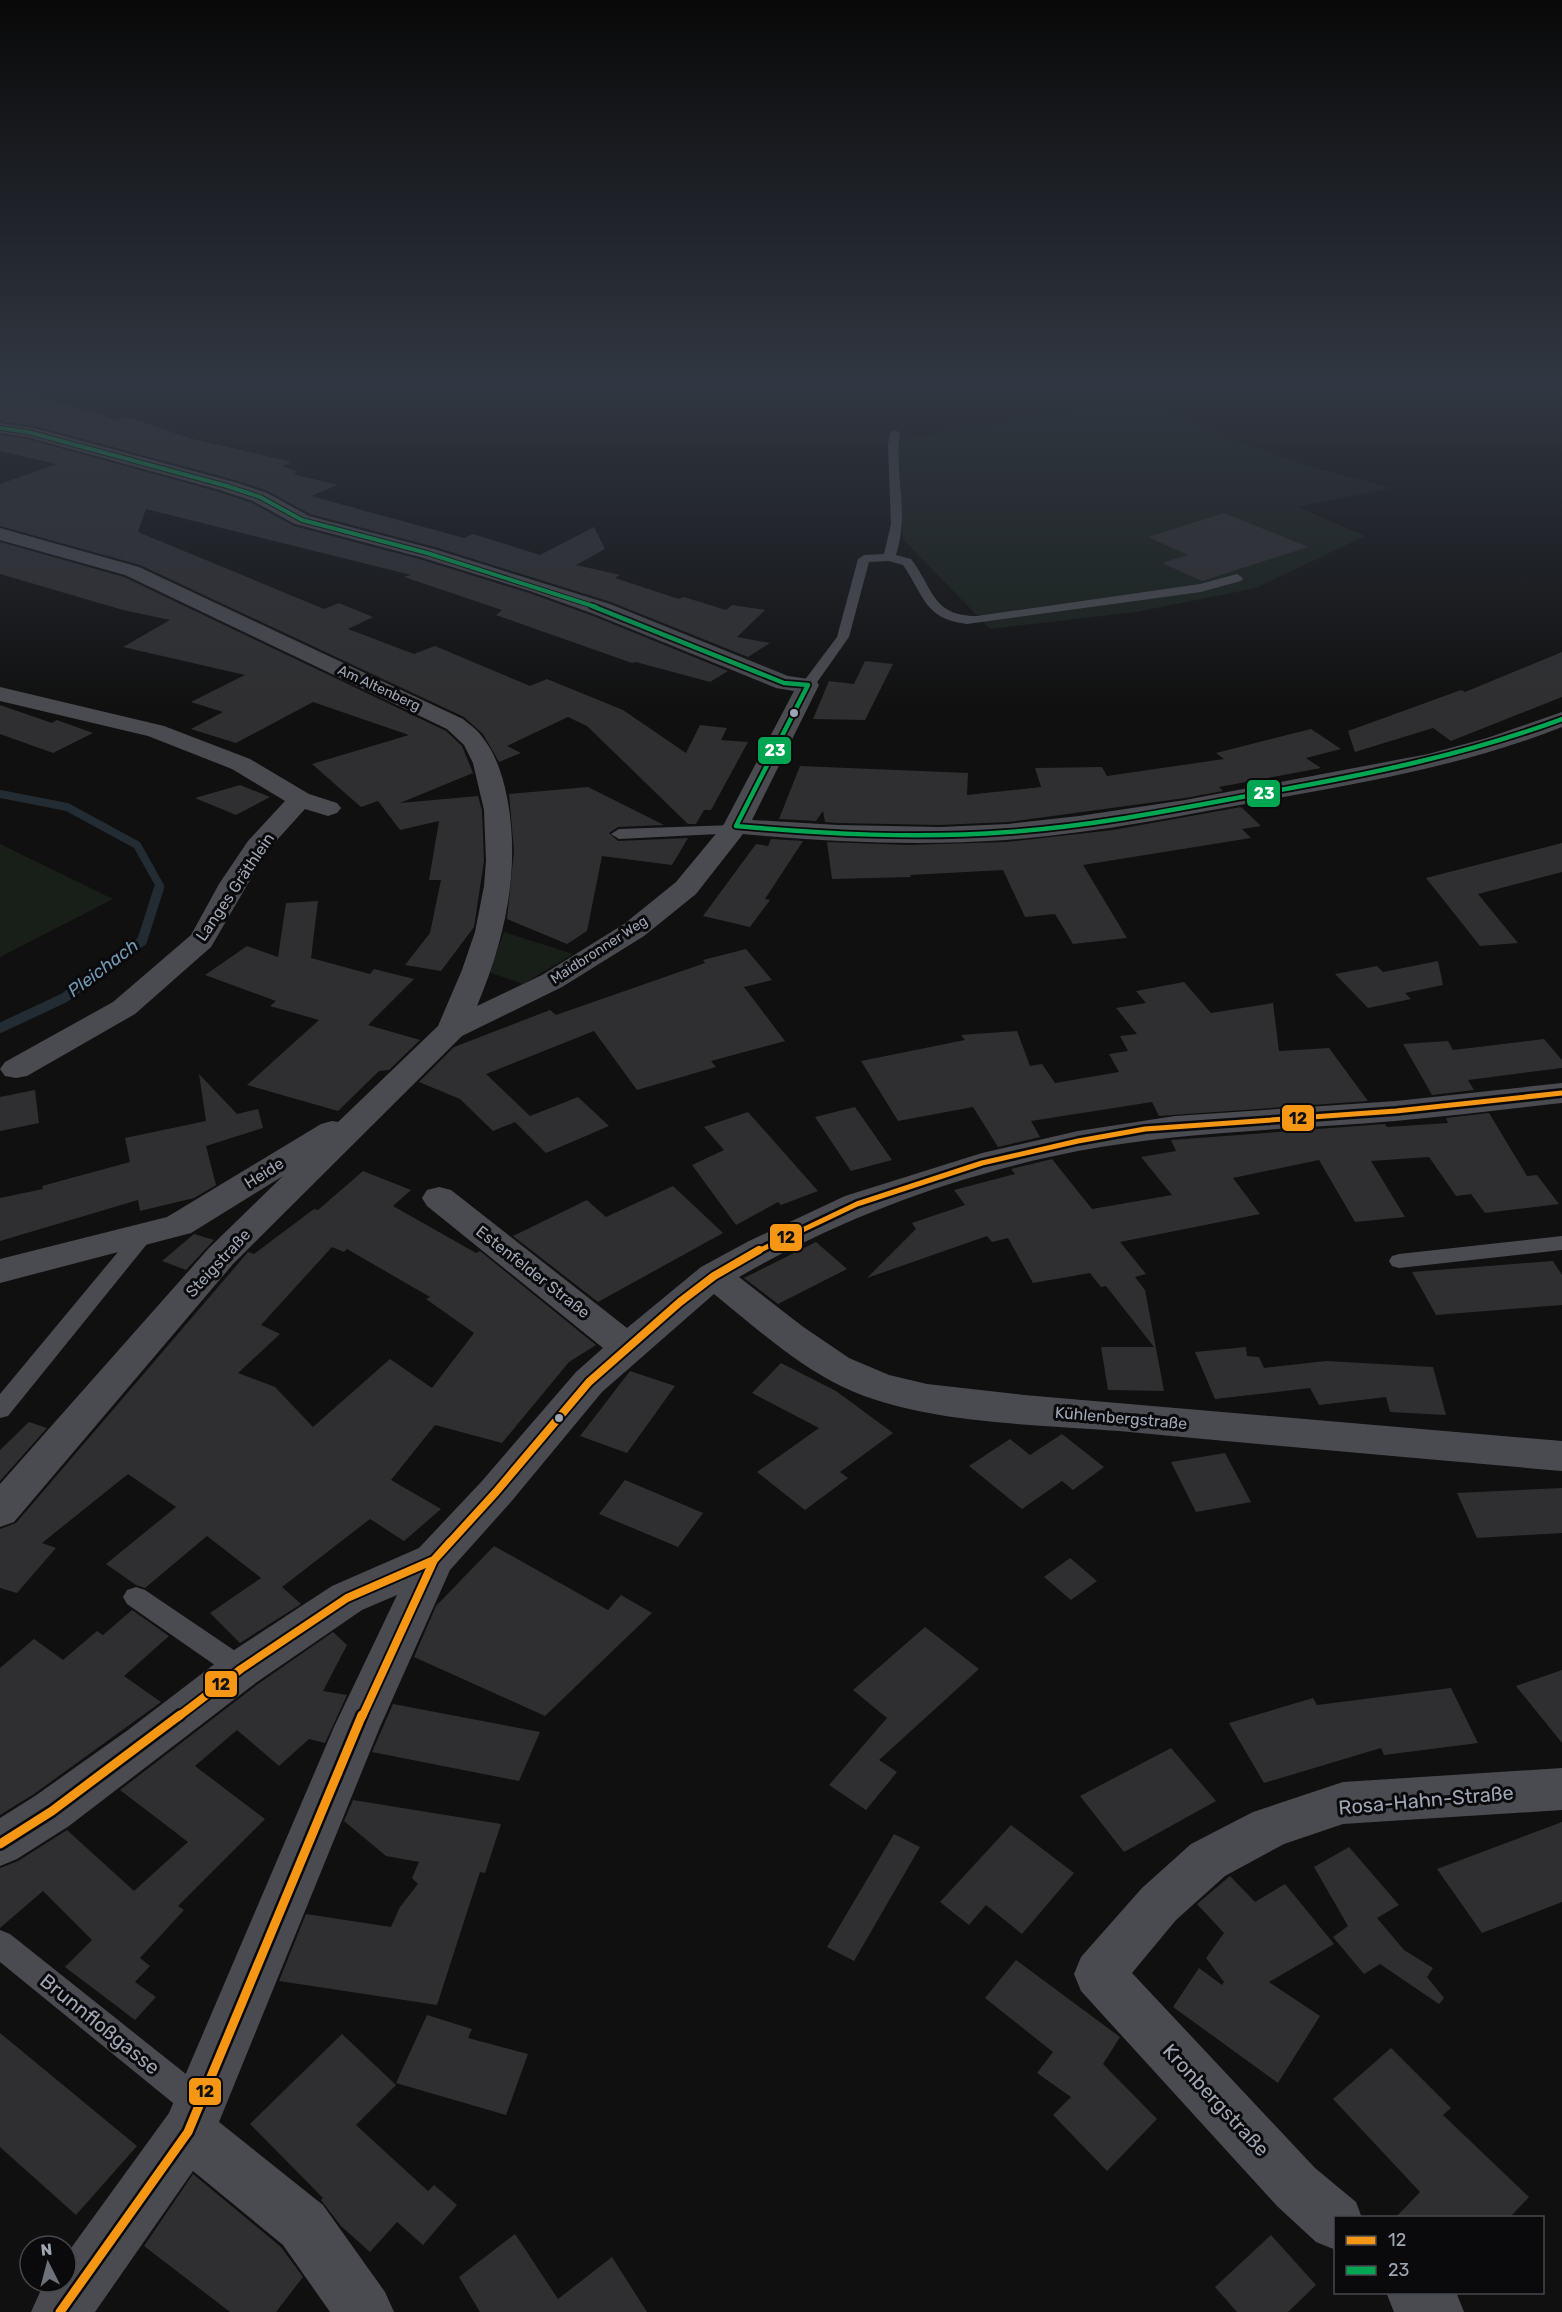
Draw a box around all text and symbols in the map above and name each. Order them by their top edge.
street label: Am Altenberg [335,661,423,715]
unlabelled marker [788,707,800,719]
line badge: 23 [757,736,792,765]
text: 23 [765,741,785,760]
line badge: 23 [1246,779,1281,808]
text: 23 [1254,784,1274,803]
street label: Langes Gräthlein [192,829,278,945]
street label: Maidbronner Weg [547,912,651,988]
water label: Pleichach [63,934,143,1002]
line badge: 12 [1281,1104,1315,1132]
text: 12 [1289,1109,1307,1128]
street label: Heide [241,1154,287,1192]
street label: Estenfelder Straße [472,1222,594,1322]
line badge: 12 [769,1223,803,1252]
street label: Steigstraße [182,1225,254,1301]
text: 12 [777,1228,795,1247]
street label: Kühlenbergstraße [1054,1403,1188,1433]
unlabelled marker [553,1412,565,1424]
line badge: 12 [204,1670,238,1698]
text: 12 [212,1675,230,1694]
street label: Rosa-Hahn-Straße [1337,1780,1515,1820]
street label: Brunnfloßgasse [35,1968,165,2080]
street label: Kronbergstraße [1158,2039,1274,2161]
line badge: 12 [188,2077,222,2106]
text: 12 [196,2082,214,2101]
legend [1334,2216,1544,2294]
text: 12 [1388,2229,1406,2251]
north arrow [18,2234,78,2294]
text: N [40,2240,53,2260]
text: 23 [1388,2259,1409,2281]

